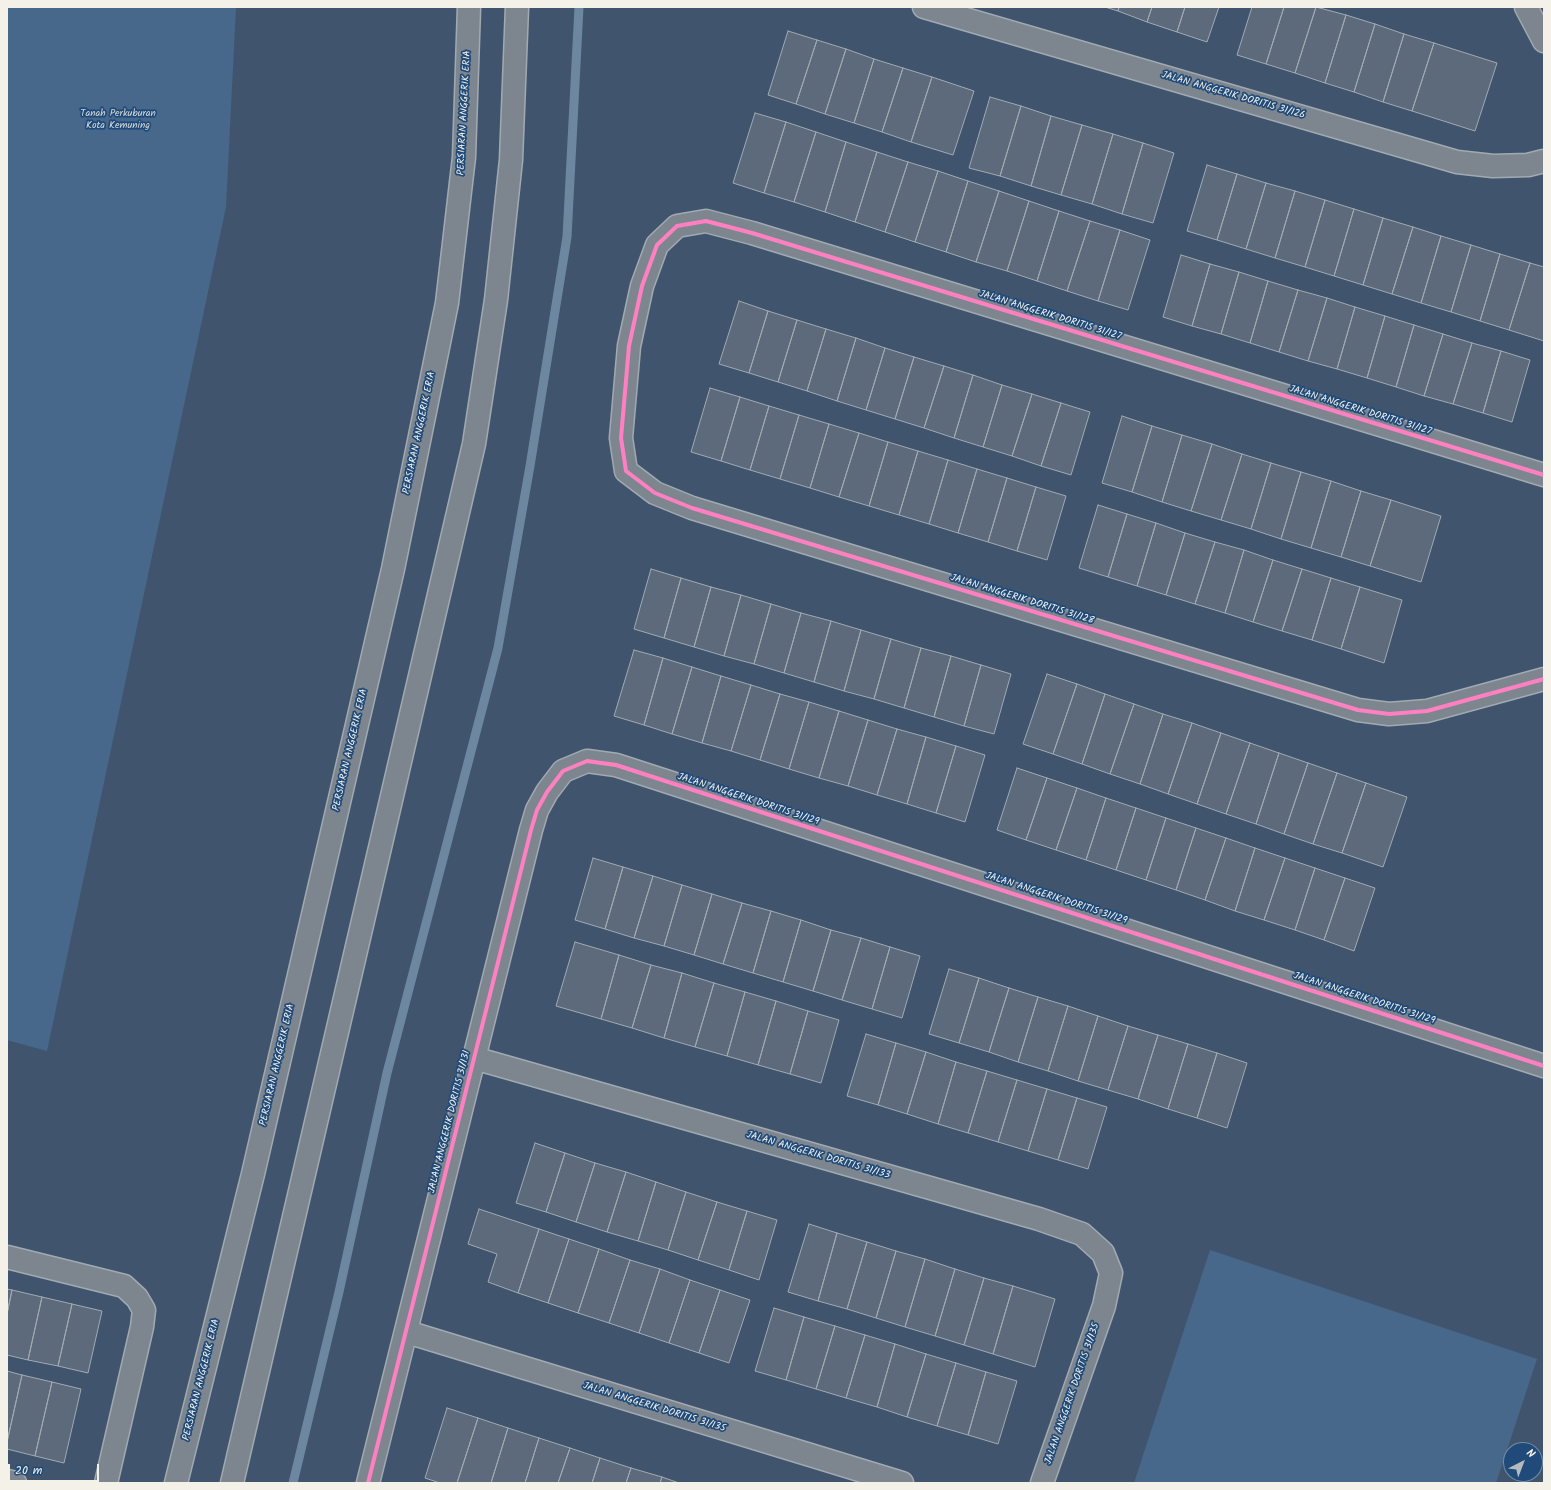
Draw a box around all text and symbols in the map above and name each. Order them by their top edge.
street label: PERSIARAN ANGGERIK ERIA [456,50,474,176]
street label: JALAN ANGGERIK DORITIS 31/126 [1160,70,1306,122]
park label: Tanah Perkuburan Kota Kemuning [80,108,156,132]
street label: JALAN ANGGERIK DORITIS 31/127 [977,289,1123,343]
street label: PERSIARAN ANGGERIK ERIA [401,371,439,495]
street label: JALAN ANGGERIK DORITIS 31/127 [1287,384,1433,438]
street label: JALAN ANGGERIK DORITIS 31/128 [949,572,1095,628]
street label: PERSIARAN ANGGERIK ERIA [331,688,371,812]
street label: JALAN ANGGERIK DORITIS 31/129 [676,771,820,829]
street label: JALAN ANGGERIK DORITIS 31/129 [984,870,1128,928]
street label: JALAN ANGGERIK DORITIS 31/129 [1292,970,1436,1028]
street label: PERSIARAN ANGGERIK ERIA [258,1003,298,1127]
street label: JALAN ANGGERIK DORITIS 31/131 [426,1049,474,1195]
street label: JALAN ANGGERIK DORITIS 31/133 [745,1130,891,1182]
street label: PERSIARAN ANGGERIK ERIA [181,1318,223,1442]
street label: JALAN ANGGERIK DORITIS 31/135 [1043,1322,1103,1466]
street label: JALAN ANGGERIK DORITIS 31/135 [581,1381,727,1435]
north arrow [1503,1442,1543,1482]
text: N [1522,1445,1539,1463]
scale bar [10,1456,101,1482]
text: 20 m [15,1461,42,1480]

